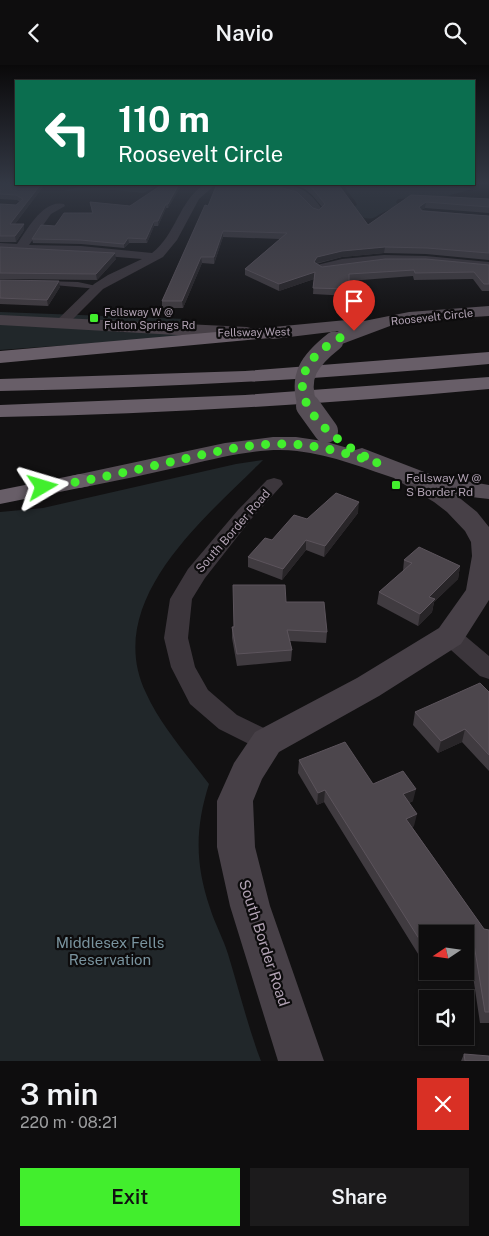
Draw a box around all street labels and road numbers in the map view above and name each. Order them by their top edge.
street label: Roosevelt Circle [390,307,474,327]
street label: Fellsway West [217,325,291,339]
street label: South Border Road [193,487,273,575]
street label: South Border Road [236,877,293,1008]

